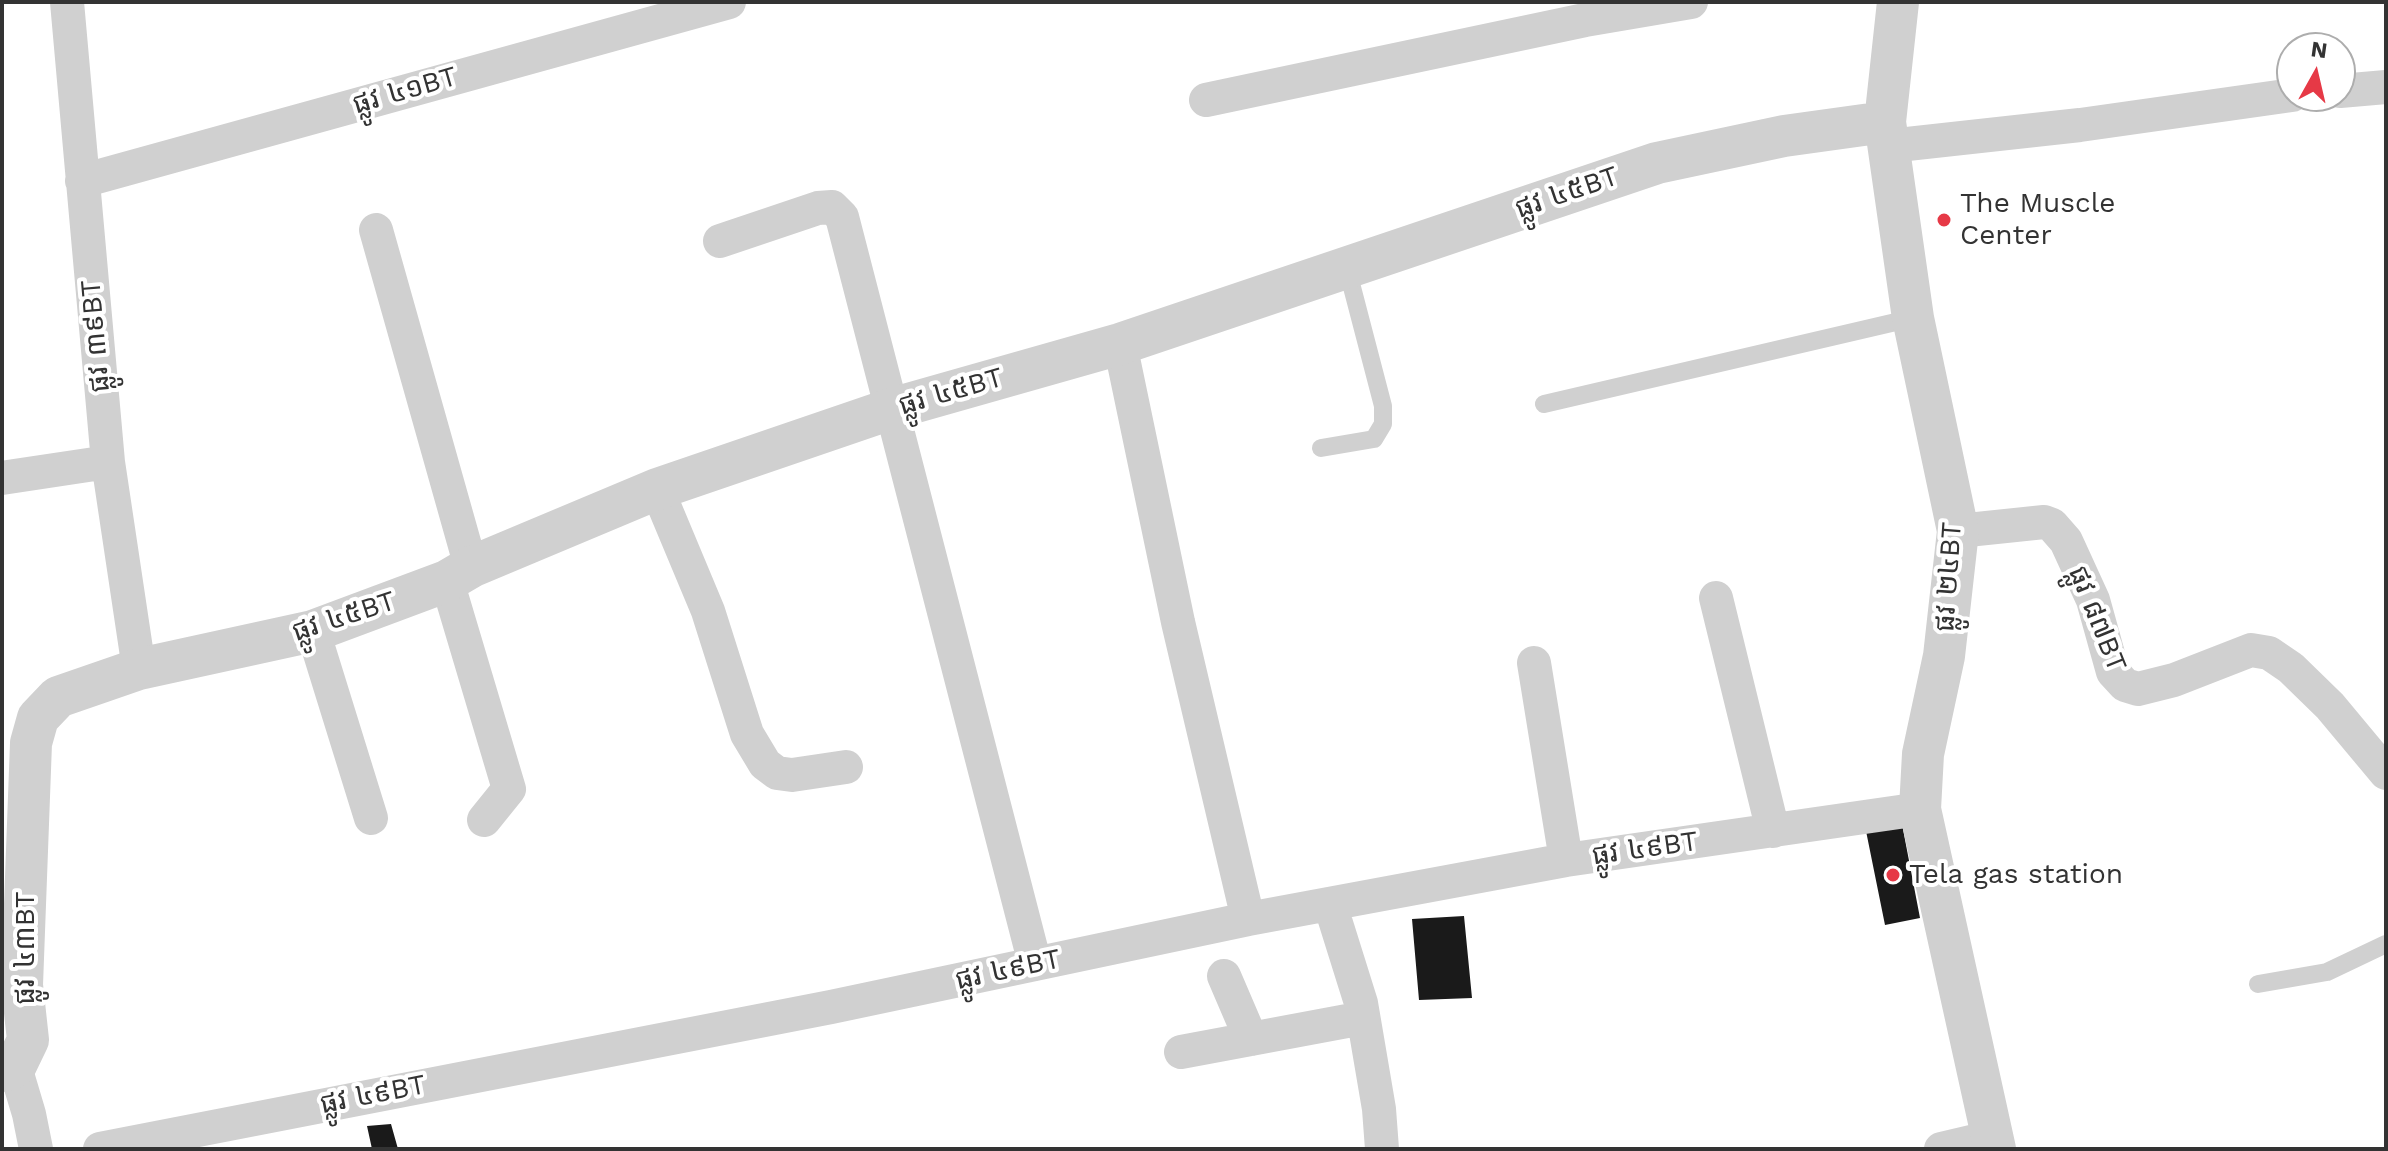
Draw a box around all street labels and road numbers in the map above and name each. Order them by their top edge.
street label: ផ្លូវ ៤១BT [349,60,461,122]
street label: ផ្លូវ ៤៥BT [1511,160,1623,226]
street label: ផ្លូវ ៣៩BT [74,278,118,394]
street label: ផ្លូវ ៤៥BT [895,361,1007,423]
street label: ផ្លូវ ២៤BT [1928,521,1970,633]
street label: ផ្លូវ ៨៧BT [2061,561,2133,677]
street label: ផ្លូវ ៤៥BT [288,584,400,650]
street label: ផ្លូវ ៤៩BT [1590,825,1700,873]
street label: ផ្លូវ ៤៣BT [9,891,43,1005]
street label: ផ្លូវ ៤៩BT [952,942,1064,998]
street label: ផ្លូវ ៤៩BT [317,1068,429,1122]

